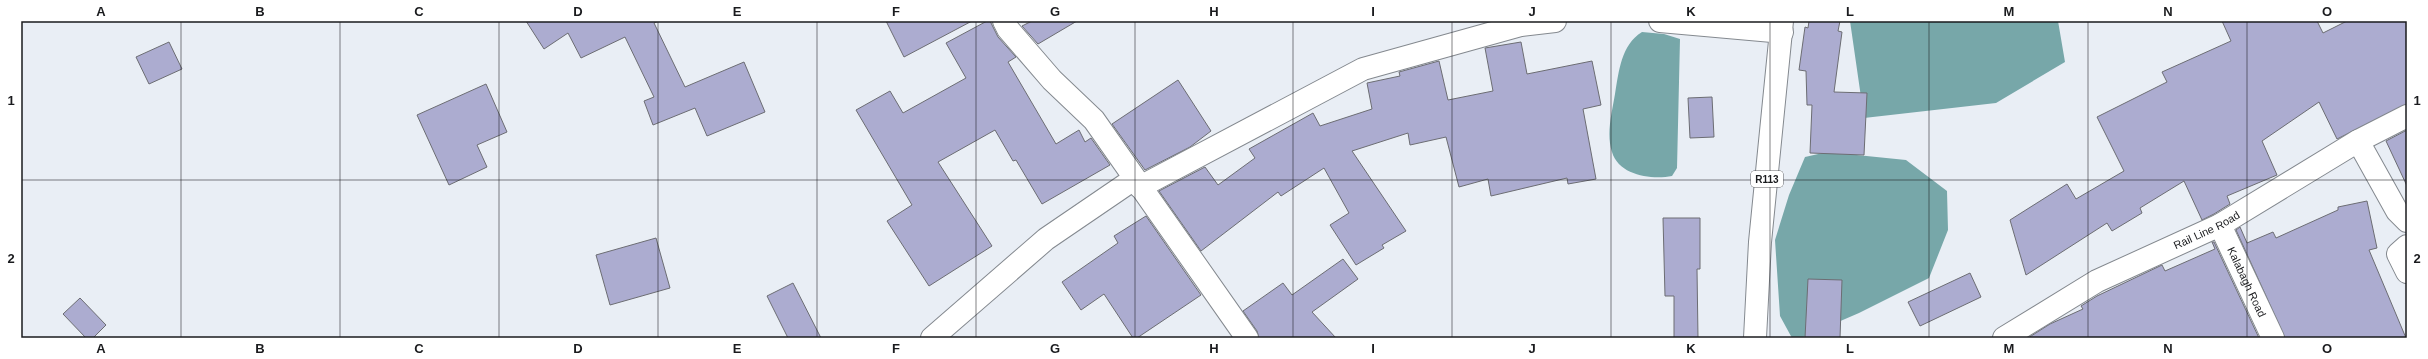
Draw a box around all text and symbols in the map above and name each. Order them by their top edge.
text: A [96,4,106,19]
text: B [255,4,265,19]
text: C [414,4,424,19]
text: D [573,4,583,19]
text: E [733,4,742,19]
text: F [892,4,900,19]
text: G [1050,4,1060,19]
text: H [1209,4,1219,19]
text: I [1371,4,1375,19]
text: J [1528,4,1536,19]
text: K [1686,4,1696,19]
text: L [1846,4,1854,19]
text: M [2004,4,2014,19]
text: N [2163,4,2173,19]
text: O [2322,4,2332,19]
text: 1 [7,93,15,108]
text: 1 [2413,93,2421,108]
road number: R113 [1751,171,1783,187]
street label: Rail Line Road [2172,208,2242,251]
street label: Kalabagh Road [2225,245,2268,319]
text: 2 [7,251,15,266]
text: 2 [2413,251,2421,266]
text: A [96,341,106,356]
text: B [255,341,265,356]
text: C [414,341,424,356]
text: D [573,341,583,356]
text: E [733,341,742,356]
text: F [892,341,900,356]
text: G [1050,341,1060,356]
text: H [1209,341,1219,356]
text: I [1371,341,1375,356]
text: J [1528,341,1536,356]
text: K [1686,341,1696,356]
text: L [1846,341,1854,356]
text: M [2004,341,2014,356]
text: N [2163,341,2173,356]
text: O [2322,341,2332,356]

